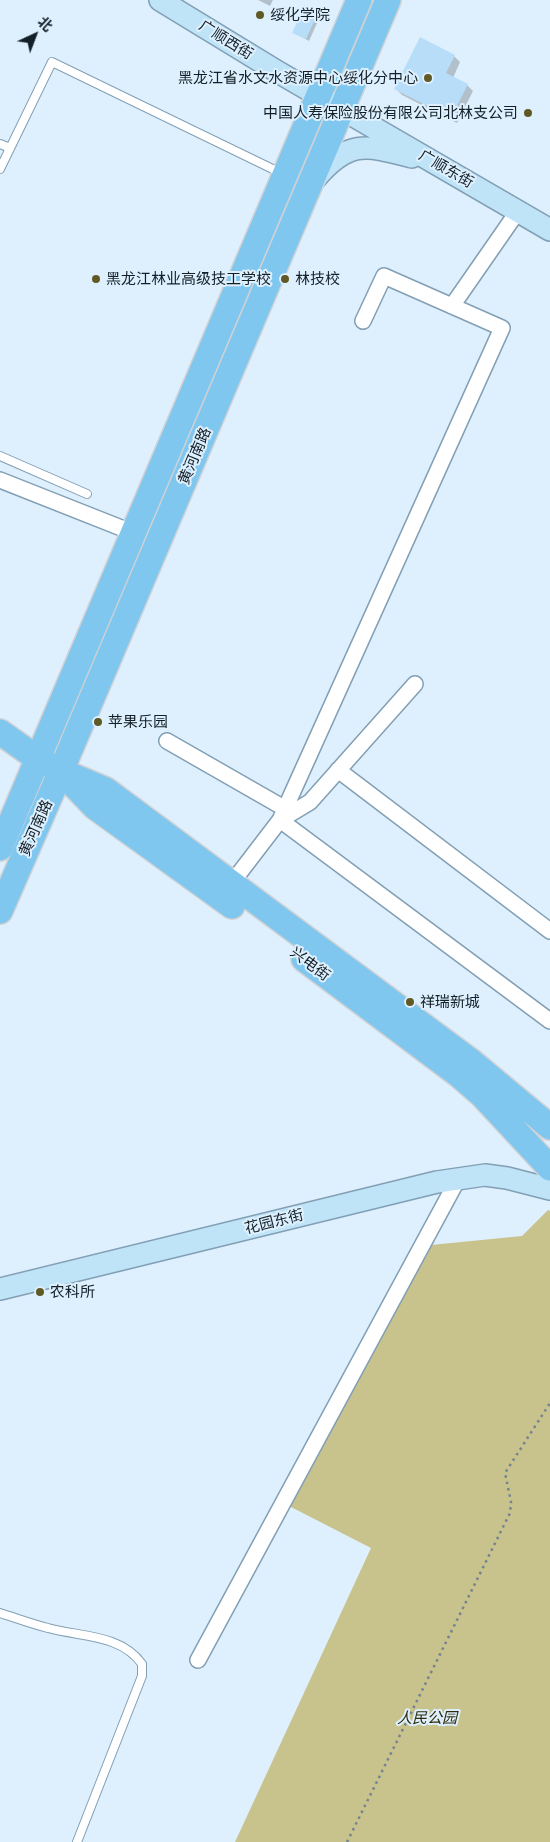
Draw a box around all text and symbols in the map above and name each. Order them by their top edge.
place label: 绥化学院 [270,6,330,24]
marker: 绥化学院 [254,9,266,21]
north arrow [10,10,60,60]
text: 北 [35,13,56,35]
street label: 广顺西街 [196,16,256,64]
place label: 黑龙江省水文水资源中心绥化分中心 [178,69,418,87]
marker: 黑龙江省水文水资源中心绥化分中心 [422,72,434,84]
place label: 中国人寿保险股份有限公司北林支公司 [263,104,518,122]
marker: 中国人寿保险股份有限公司北林支公司 [522,107,534,119]
street label: 广顺东街 [416,146,476,192]
place label: 黑龙江林业高级技工学校 [106,270,271,288]
place label: 林技校 [295,270,340,288]
marker: 黑龙江林业高级技工学校 [90,273,102,285]
marker: 林技校 [279,273,291,285]
street label: 黄河南路 [175,425,215,487]
place label: 苹果乐园 [108,713,168,731]
marker: 苹果乐园 [92,716,104,728]
street label: 黄河南路 [16,797,56,859]
street label: 兴电街 [287,943,333,985]
place label: 祥瑞新城 [420,993,480,1011]
marker: 祥瑞新城 [404,996,416,1008]
street label: 花园东街 [243,1206,305,1238]
place label: 农科所 [50,1283,95,1301]
marker: 农科所 [34,1286,46,1298]
park label: 人民公园 [397,1709,457,1727]

